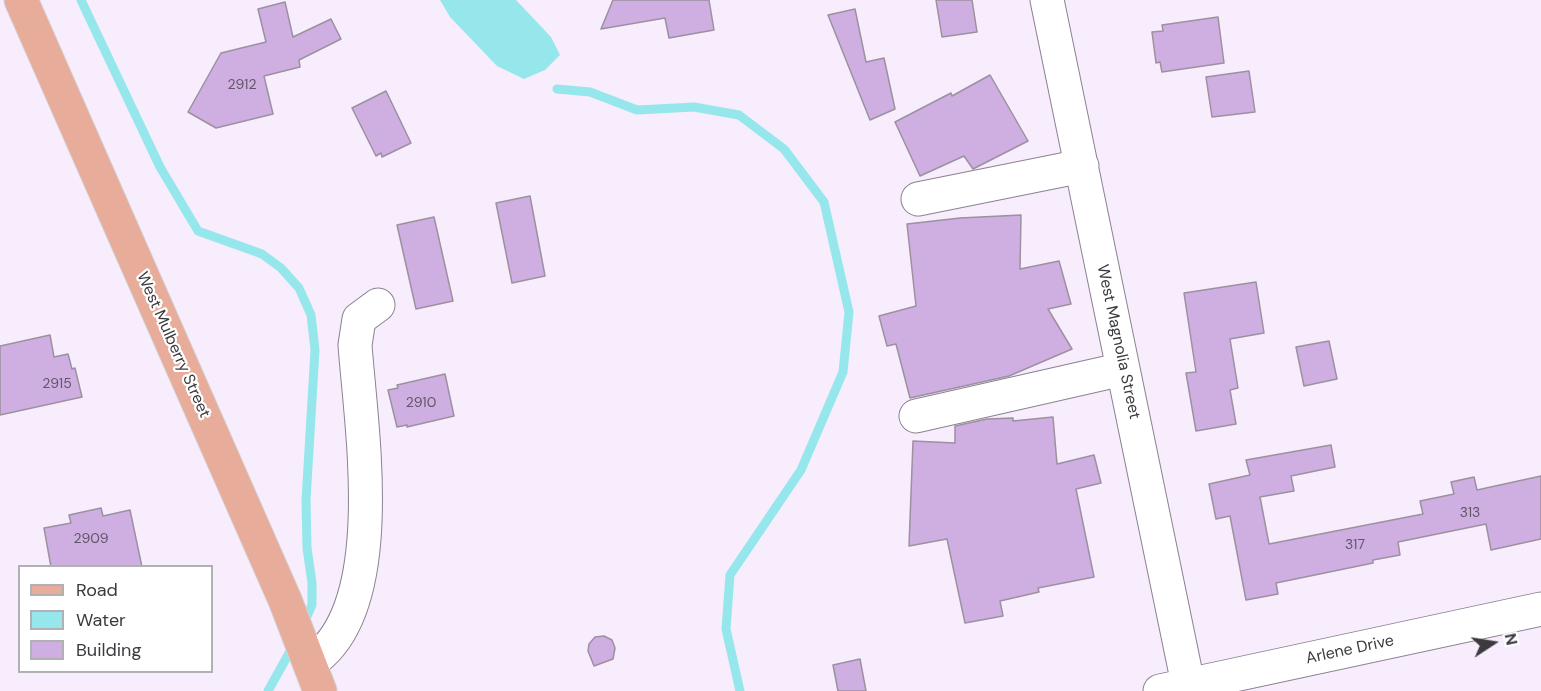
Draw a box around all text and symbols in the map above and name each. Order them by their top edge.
house number: 2912 [228,77,256,93]
street label: West Magnolia Street [1092,263,1144,421]
street label: West Mulberry Street [132,269,214,421]
house number: 2915 [42,376,72,392]
house number: 2910 [406,395,436,411]
house number: 313 [1460,505,1480,521]
house number: 2909 [73,531,109,547]
house number: 317 [1345,537,1365,553]
legend [18,565,213,673]
text: Road [76,578,118,602]
text: Water [76,608,126,632]
north arrow [1463,613,1523,673]
street label: Arlene Drive [1304,631,1396,669]
text: N [1500,631,1523,647]
text: Building [76,638,141,662]

